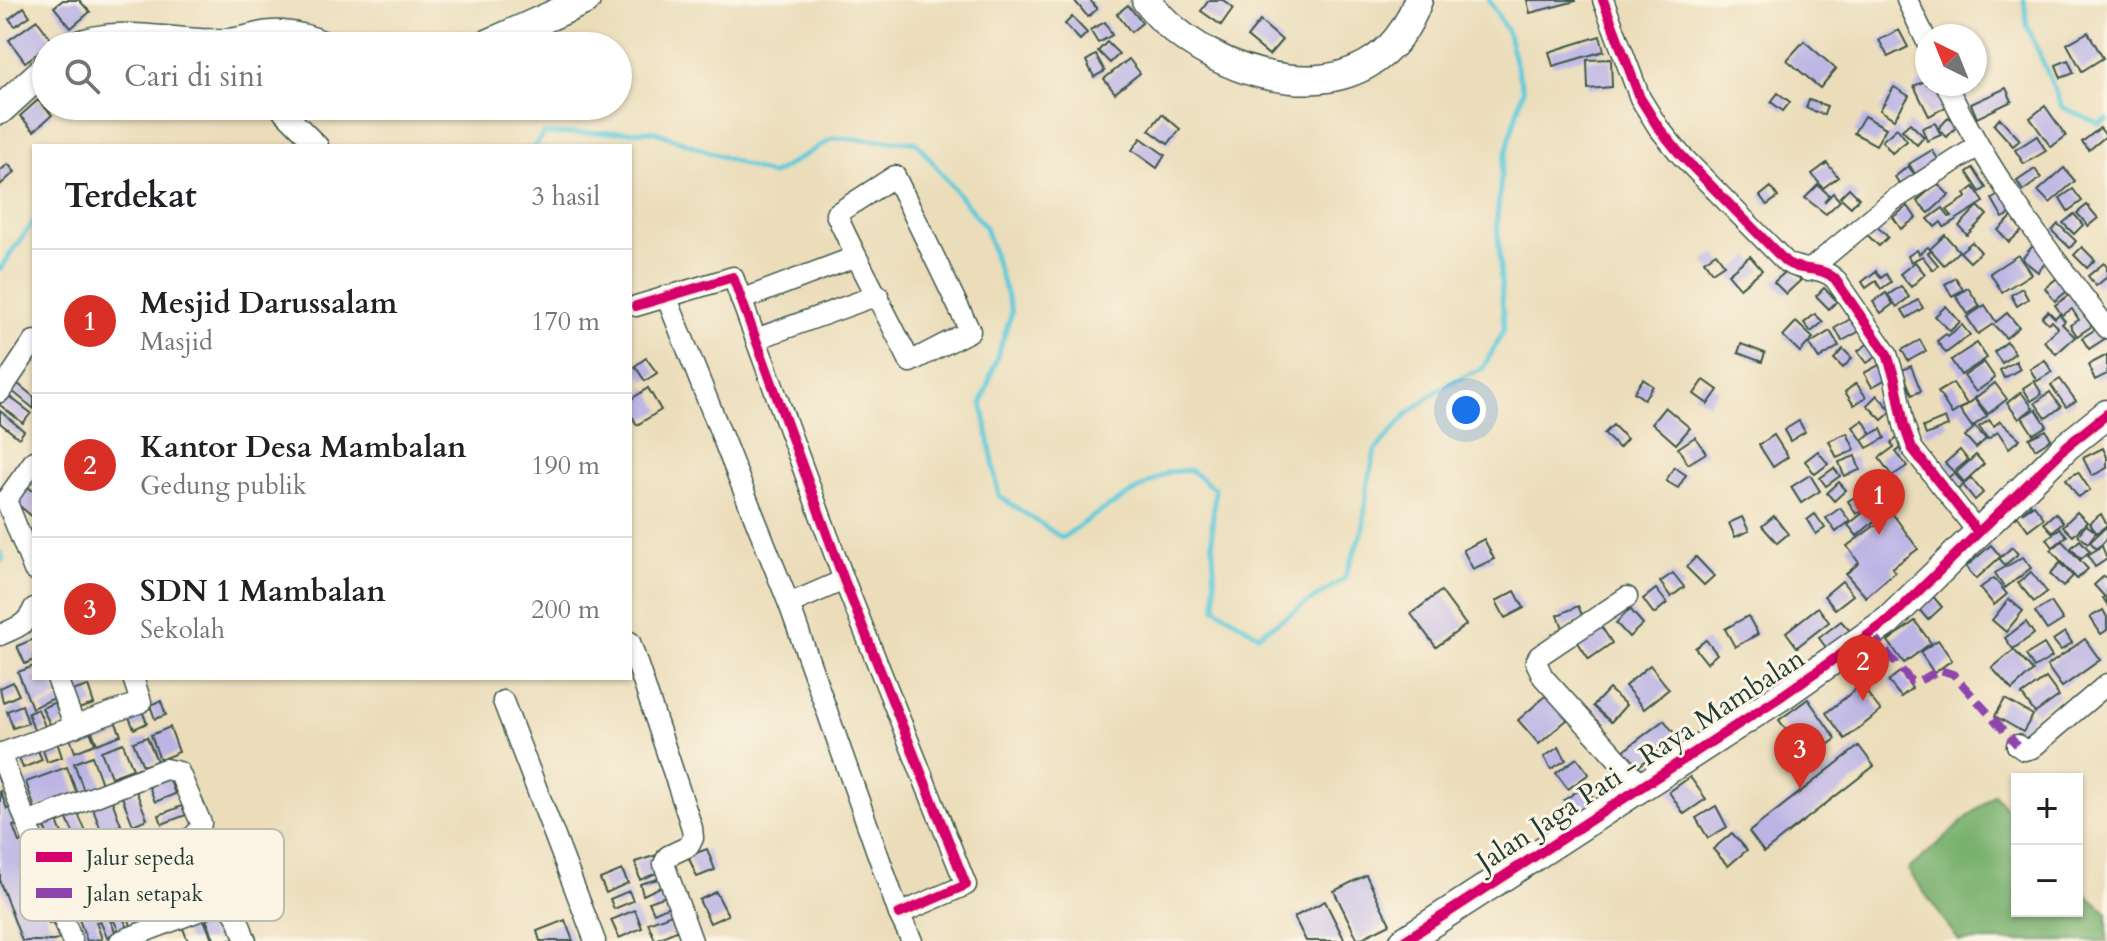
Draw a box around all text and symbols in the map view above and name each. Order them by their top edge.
north arrow [1915,24,1987,96]
search box [32,32,632,120]
icon: search [60,54,104,98]
text: Cari di sini [124,56,264,97]
text: Terdekat [64,173,197,219]
text: 3 hasil [532,179,600,214]
text: Mesjid Darussalam [140,283,397,324]
text: 1 [83,304,97,339]
text: 170 m [531,304,600,339]
text: Masjid [140,324,213,359]
your location [1446,390,1486,430]
text: Kantor Desa Mambalan [140,427,467,468]
text: 2 [83,448,97,483]
text: 190 m [531,448,600,483]
text: Gedung publik [140,468,307,503]
pin: 1 [1853,469,1905,535]
text: SDN 1 Mambalan [140,571,386,612]
text: 3 [83,592,97,627]
text: 200 m [531,592,600,627]
text: Sekolah [140,612,225,647]
pin: 2 [1837,635,1889,701]
street label: Jalan Jaga Pati - Raya Mambalan [1466,639,1812,883]
pin: 3 [1774,723,1826,789]
map controls [2011,773,2083,917]
button: + [2011,773,2083,845]
legend [20,829,284,921]
text: Jalur sepeda [83,843,195,873]
button: − [2011,845,2083,917]
text: Jalan setapak [83,879,203,909]

